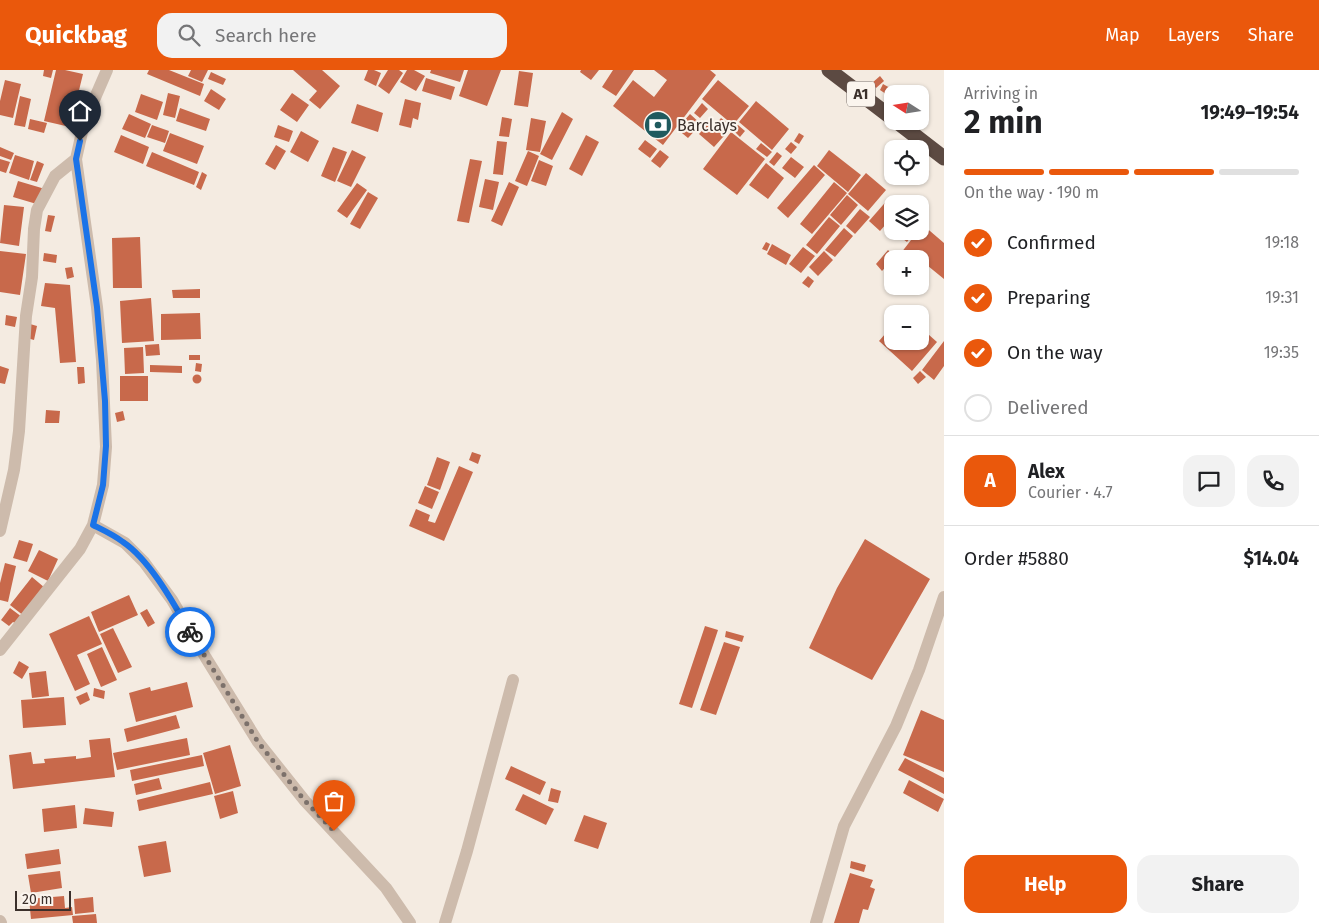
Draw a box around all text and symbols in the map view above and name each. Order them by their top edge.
search box [157,13,507,58]
text: Quickbag [25,21,127,49]
icon: search [175,21,203,49]
text: Search here [215,24,317,47]
text: Map [1105,24,1140,46]
text: Layers [1168,24,1220,46]
text: Share [1248,24,1294,46]
road number: A1 [847,82,875,106]
text: Arriving in [964,84,1038,103]
north arrow [884,85,929,130]
map controls [884,85,929,350]
pin [59,90,101,141]
icon: home [66,97,94,125]
text: 19:49–19:54 [1200,101,1299,124]
text: 2 min [964,103,1043,141]
bank icon: Barclays [643,110,673,140]
place label: Barclays [677,116,737,135]
button: locate [884,140,929,185]
text: On the way · 190 m [964,183,1099,202]
button: layers [884,195,929,240]
icon: check [964,229,992,257]
text: Confirmed [1007,231,1096,254]
text: 19:18 [1265,233,1299,252]
button: + [884,250,929,295]
icon: check [964,284,992,312]
text: Preparing [1007,286,1090,309]
text: 19:31 [1265,288,1299,307]
button: − [884,305,929,350]
icon: check [964,339,992,367]
text: On the way [1007,341,1103,364]
text: 19:35 [1264,343,1299,362]
text: Delivered [1007,396,1089,419]
button: chat [1183,455,1235,507]
button: phone [1247,455,1299,507]
text: Alex [1028,460,1065,483]
text: A [984,469,996,492]
text: Courier · 4.7 [1028,483,1113,502]
text: Order #5880 [964,547,1069,570]
text: $14.04 [1244,547,1299,570]
courier [165,607,215,657]
icon: bike [176,618,204,646]
pin [313,780,355,831]
icon: bag [320,787,348,815]
button: Help [964,855,1127,913]
button: Share [1137,855,1299,913]
scale bar [15,888,71,911]
text: 20 m [22,891,52,908]

